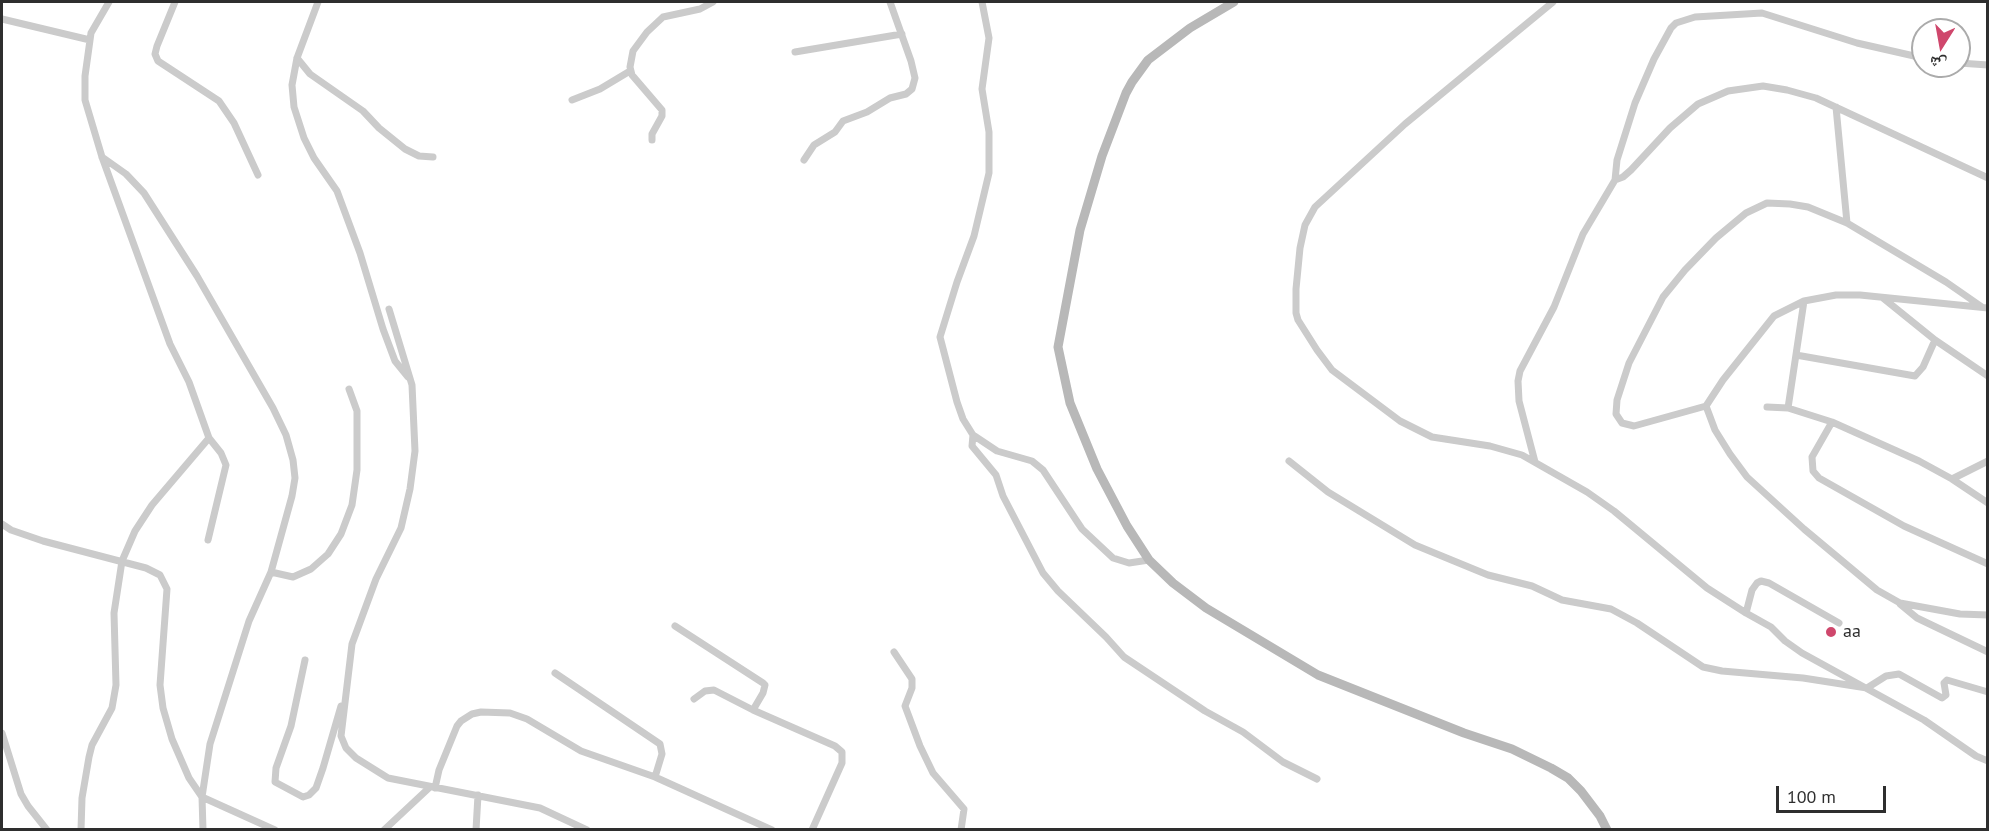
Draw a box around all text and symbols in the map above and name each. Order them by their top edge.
north arrow [1911,18,1971,78]
text: ش [1928,52,1948,75]
place label: aa [1843,621,1861,643]
marker: aa [1824,625,1838,639]
scale bar [1779,774,1888,812]
text: 100 m [1787,785,1836,808]

